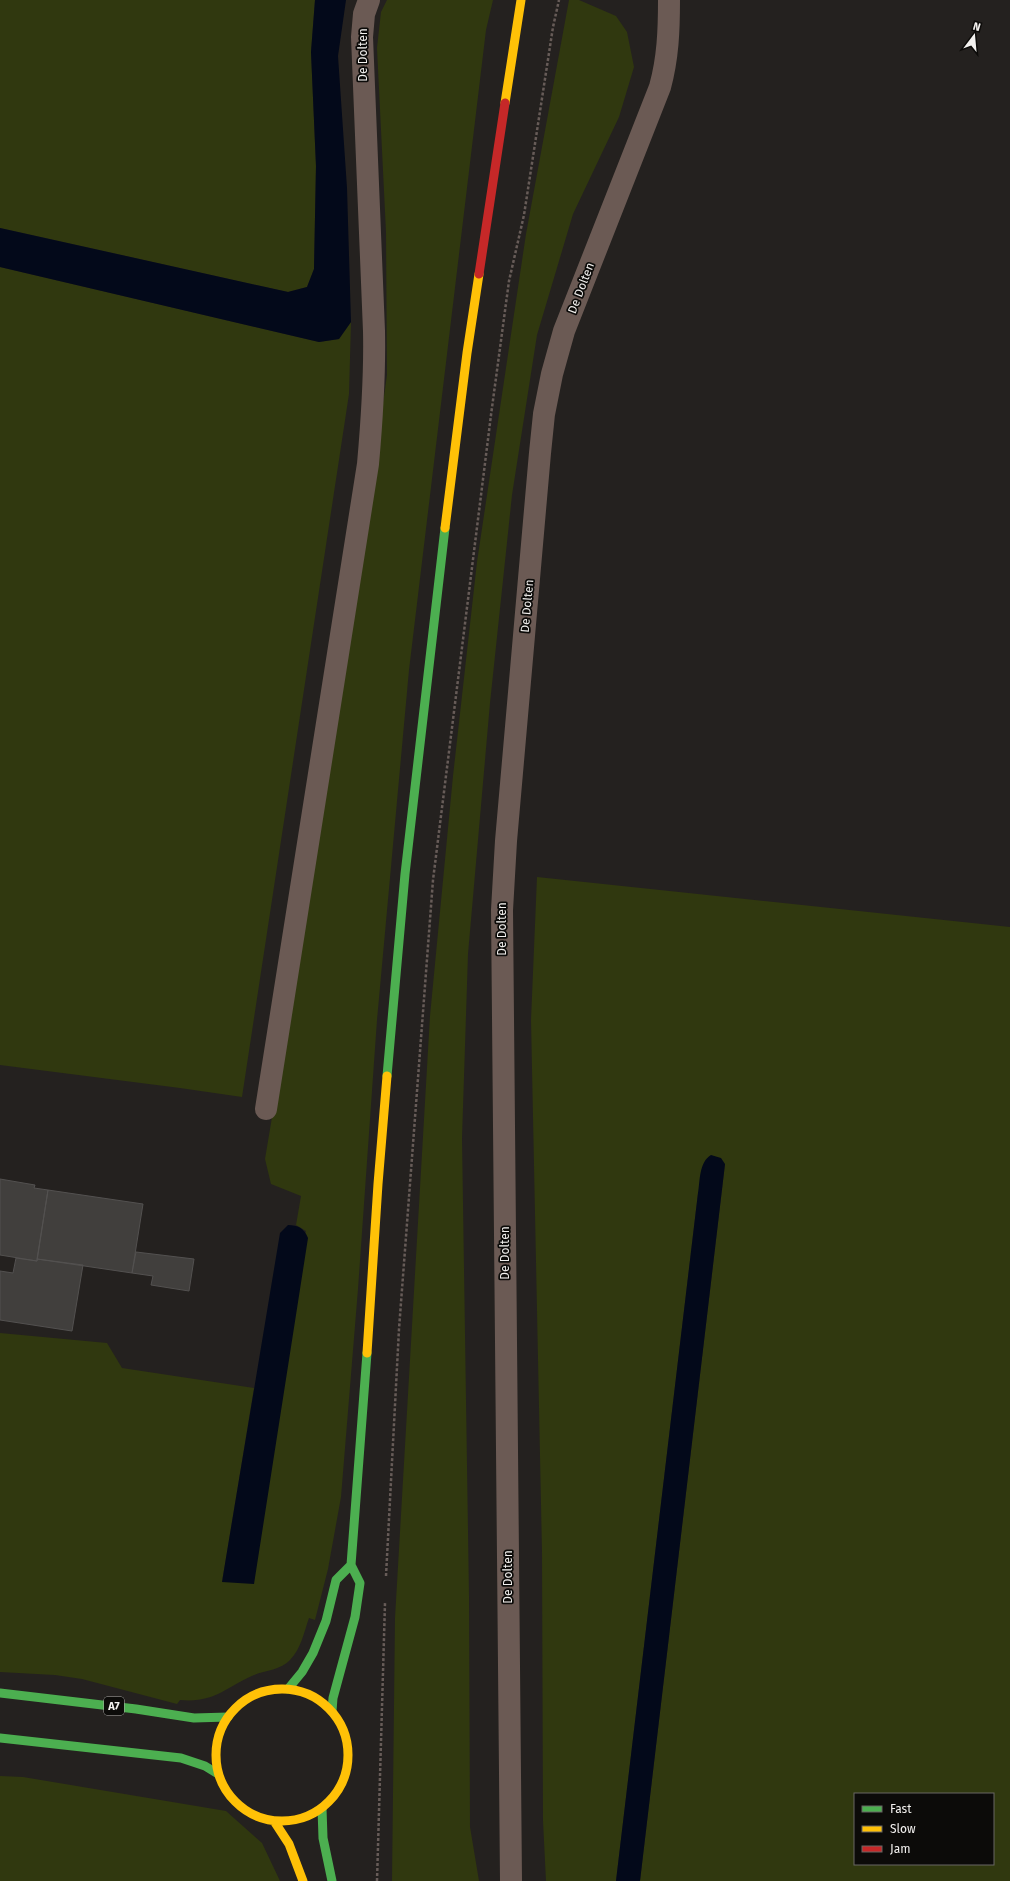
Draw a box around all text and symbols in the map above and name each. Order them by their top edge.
north arrow [954,16,994,56]
text: N [971,20,982,34]
street label: De Dolten [356,28,370,82]
street label: De Dolten [565,261,597,315]
street label: De Dolten [518,579,536,633]
street label: De Dolten [495,902,509,956]
street label: De Dolten [498,1226,512,1280]
street label: De Dolten [501,1550,515,1604]
road number: A7 [104,1697,124,1715]
legend [854,1793,994,1865]
text: Fast [890,1802,912,1816]
text: Slow [890,1822,916,1836]
text: Jam [890,1842,910,1856]

